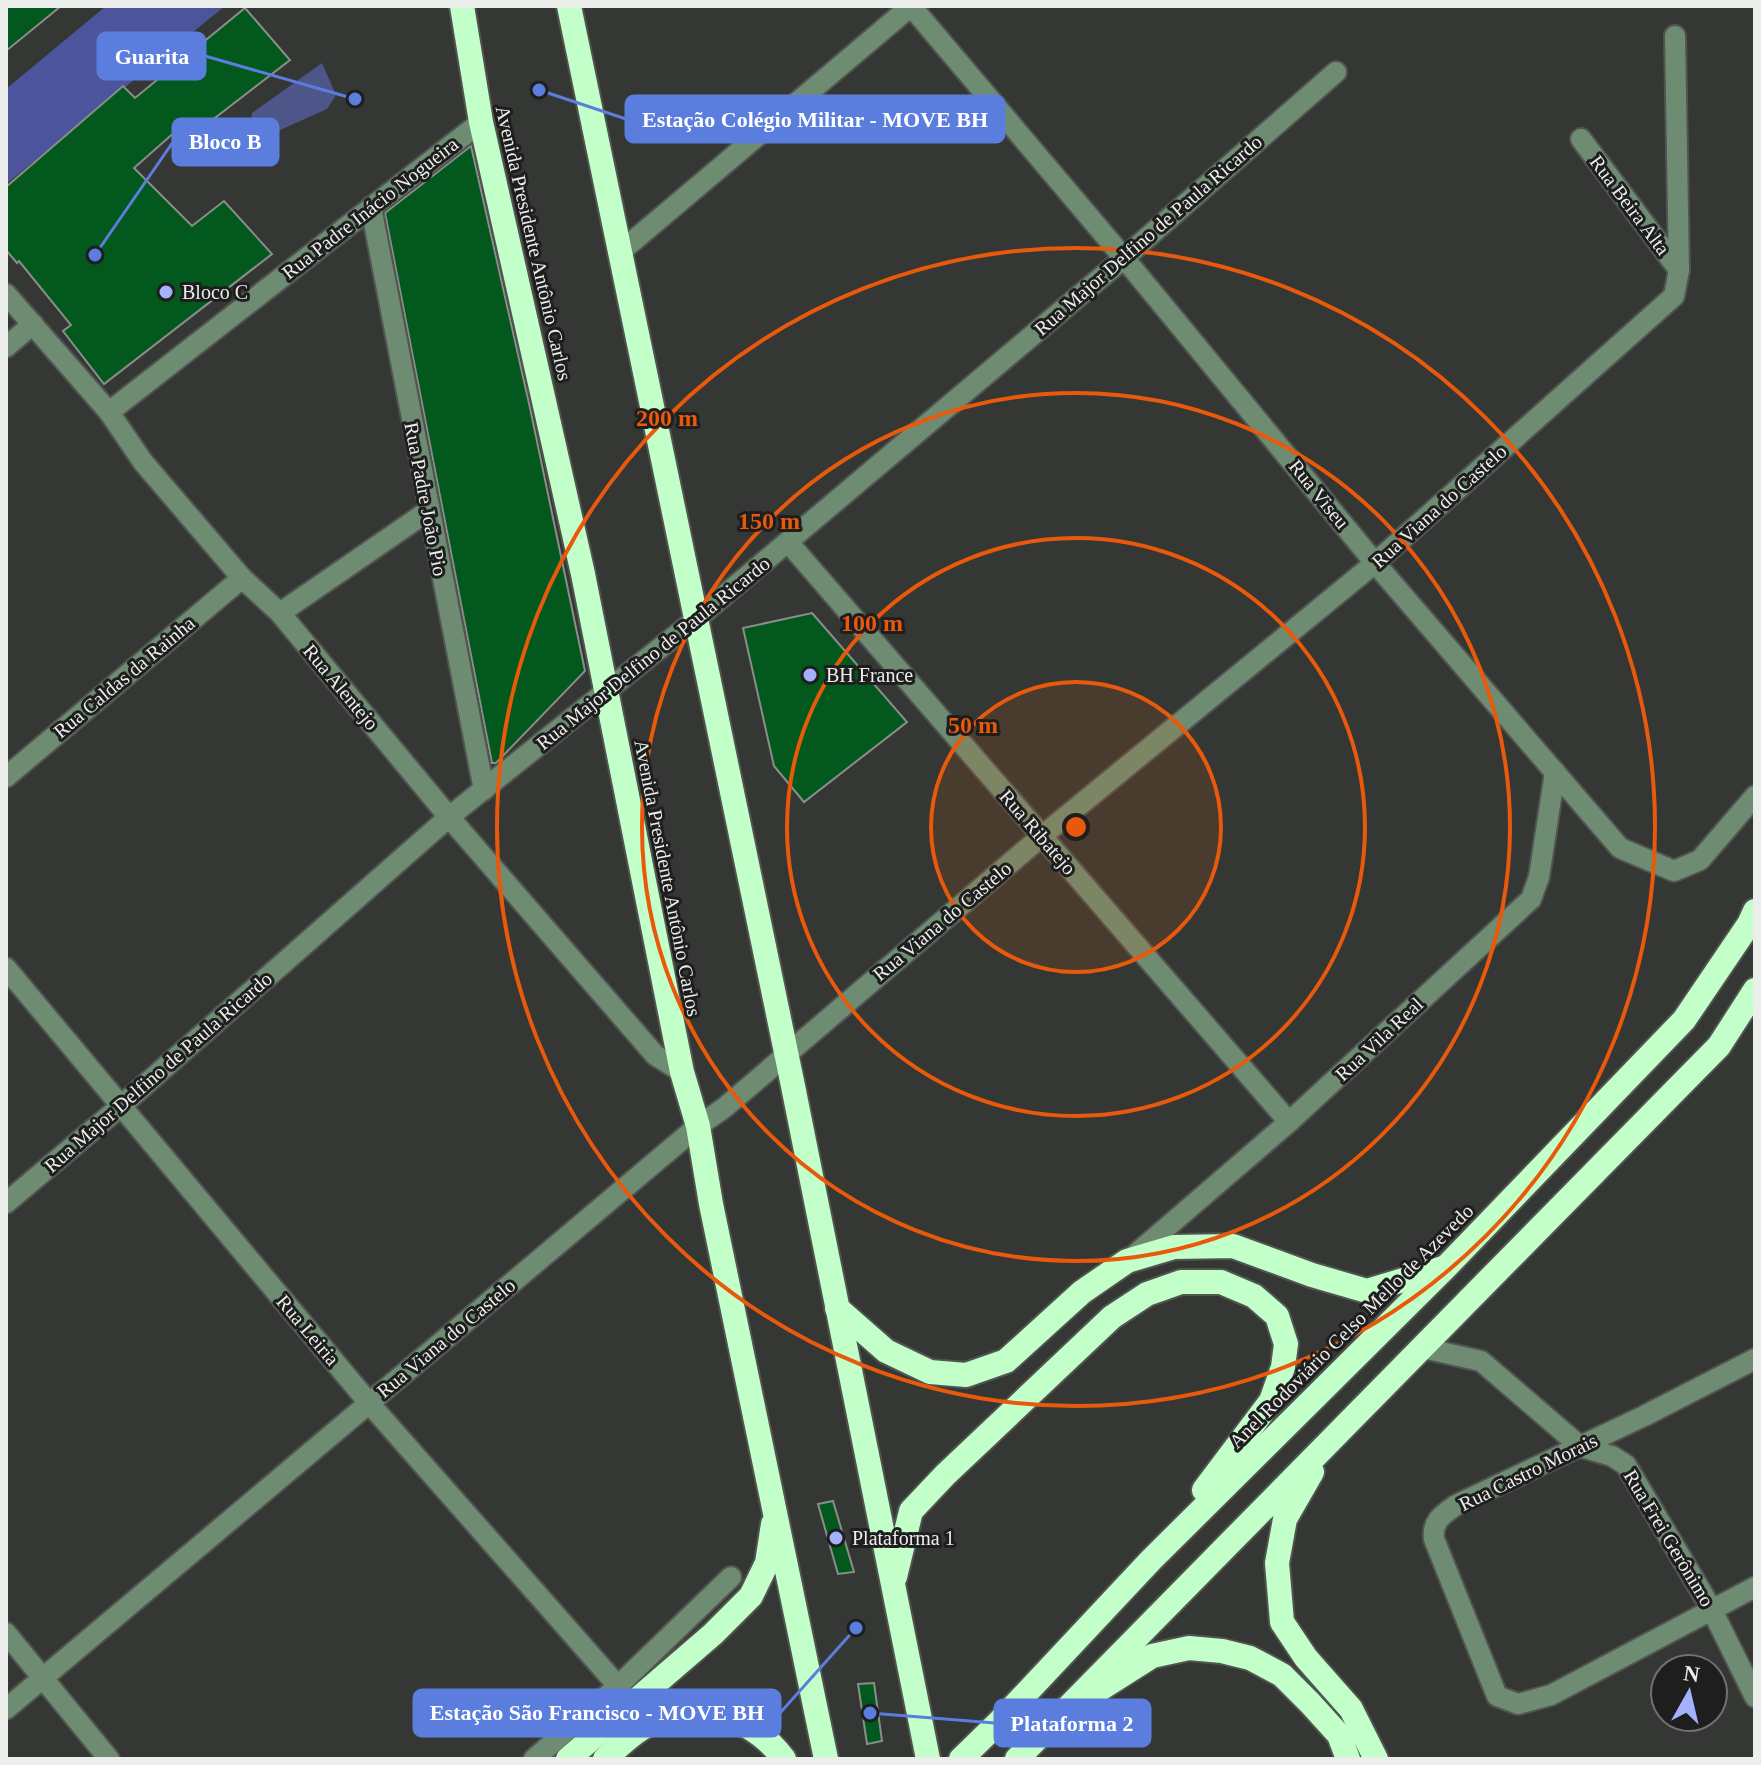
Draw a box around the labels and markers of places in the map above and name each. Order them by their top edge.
callout: Guarita [98,33,205,79]
callout: Estação Colégio Militar - MOVE BH [626,96,1004,142]
callout: Bloco B [173,119,278,165]
place label: Bloco C [182,281,248,303]
marker: Bloco C [157,283,175,301]
place label: BH France [826,664,913,686]
marker: BH France [801,666,819,684]
centre of rings [1062,813,1090,841]
place label: Plataforma 1 [852,1527,955,1549]
marker: Plataforma 1 [827,1529,845,1547]
callout: Estação São Francisco - MOVE BH [414,1690,780,1736]
callout: Plataforma 2 [995,1700,1150,1746]

